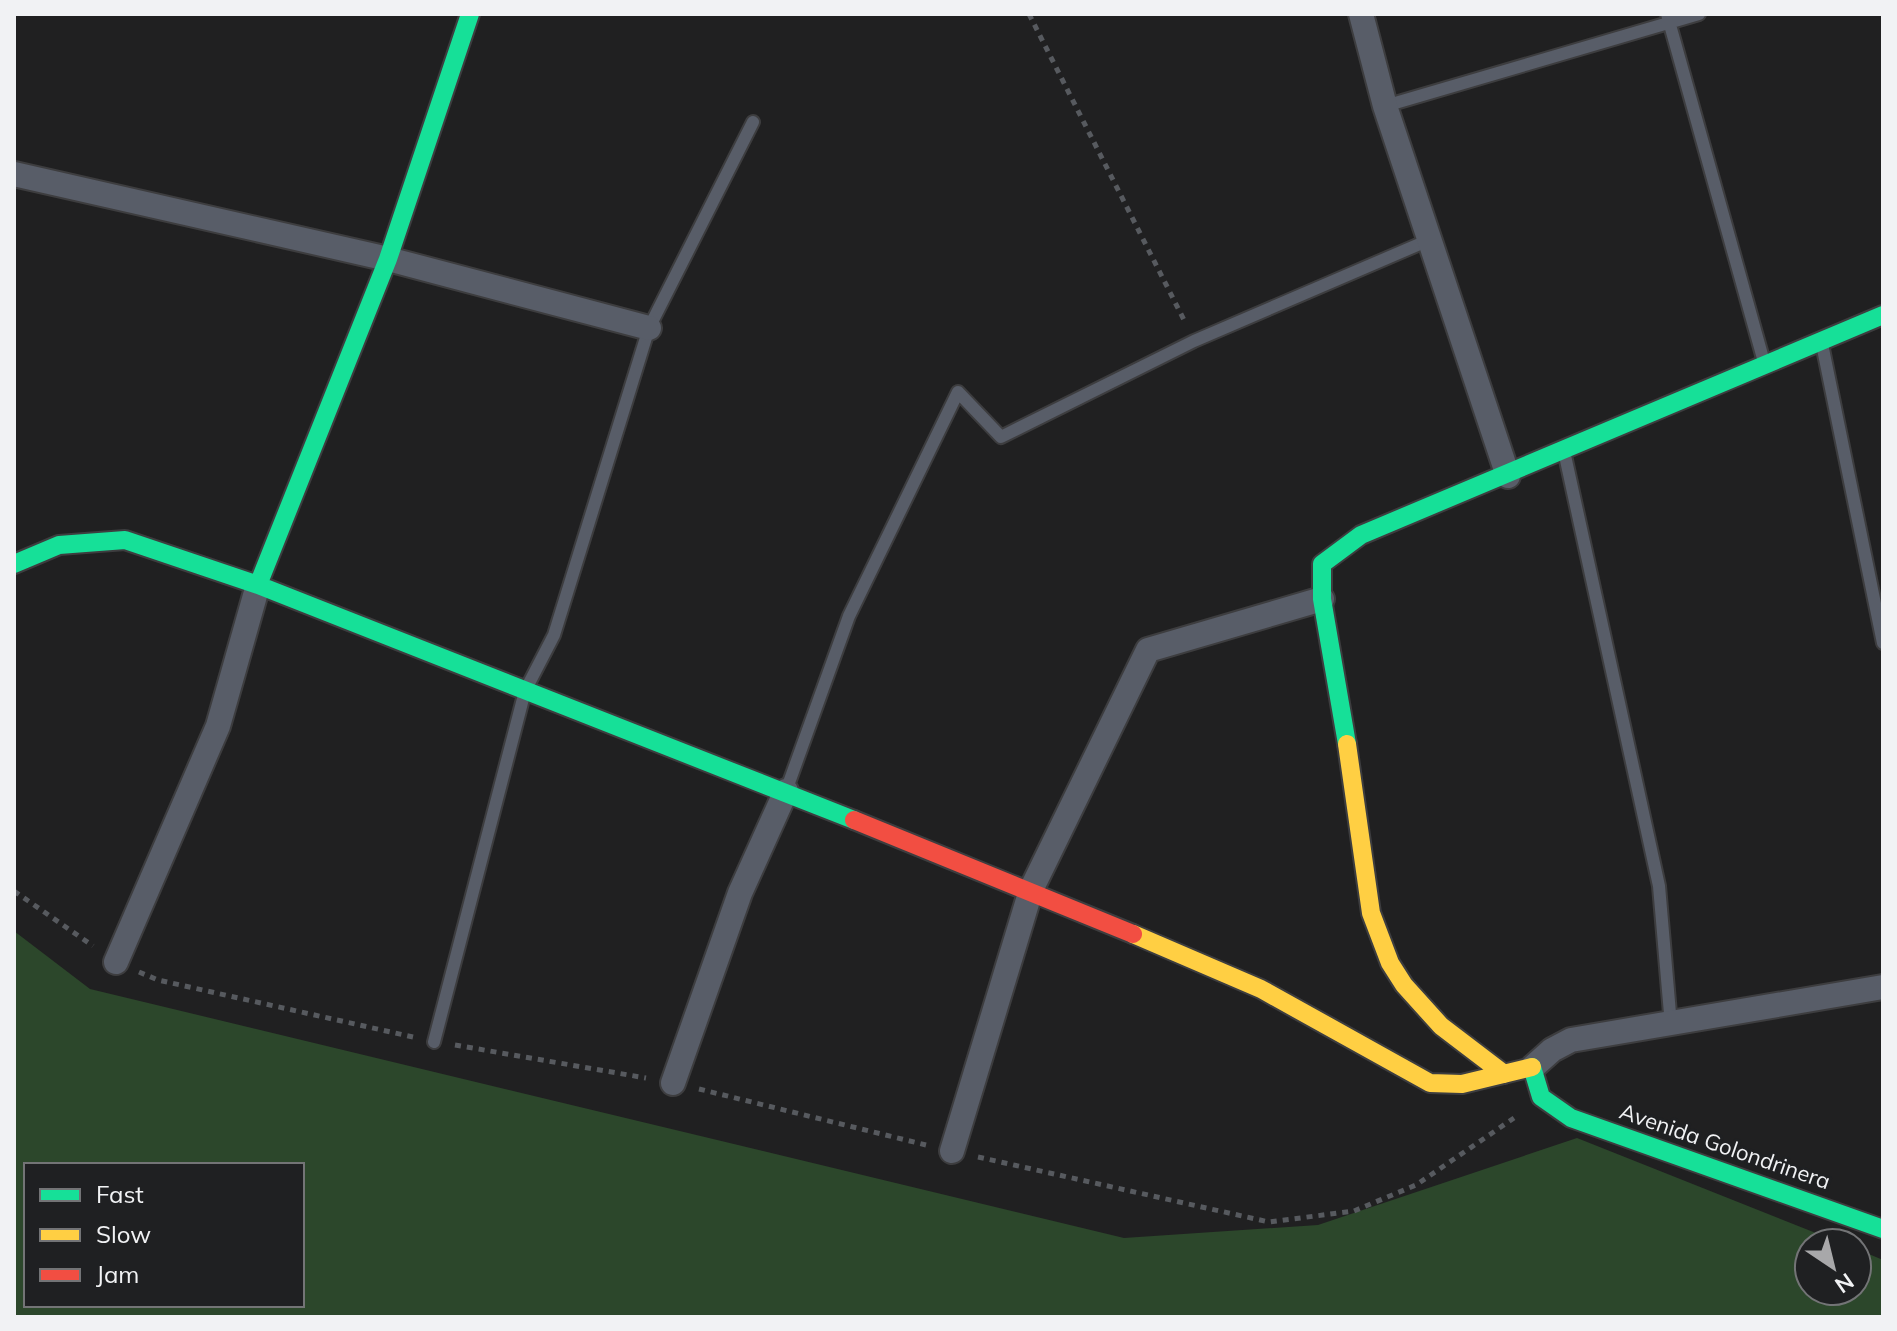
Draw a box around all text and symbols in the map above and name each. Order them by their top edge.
street label: Avenida Golondrinera [1616,1097,1834,1195]
legend [24,1163,304,1307]
text: Fast [96,1179,144,1209]
text: Slow [96,1219,151,1249]
north arrow [1793,1227,1873,1307]
text: Jam [96,1259,139,1289]
text: N [1830,1267,1859,1300]

